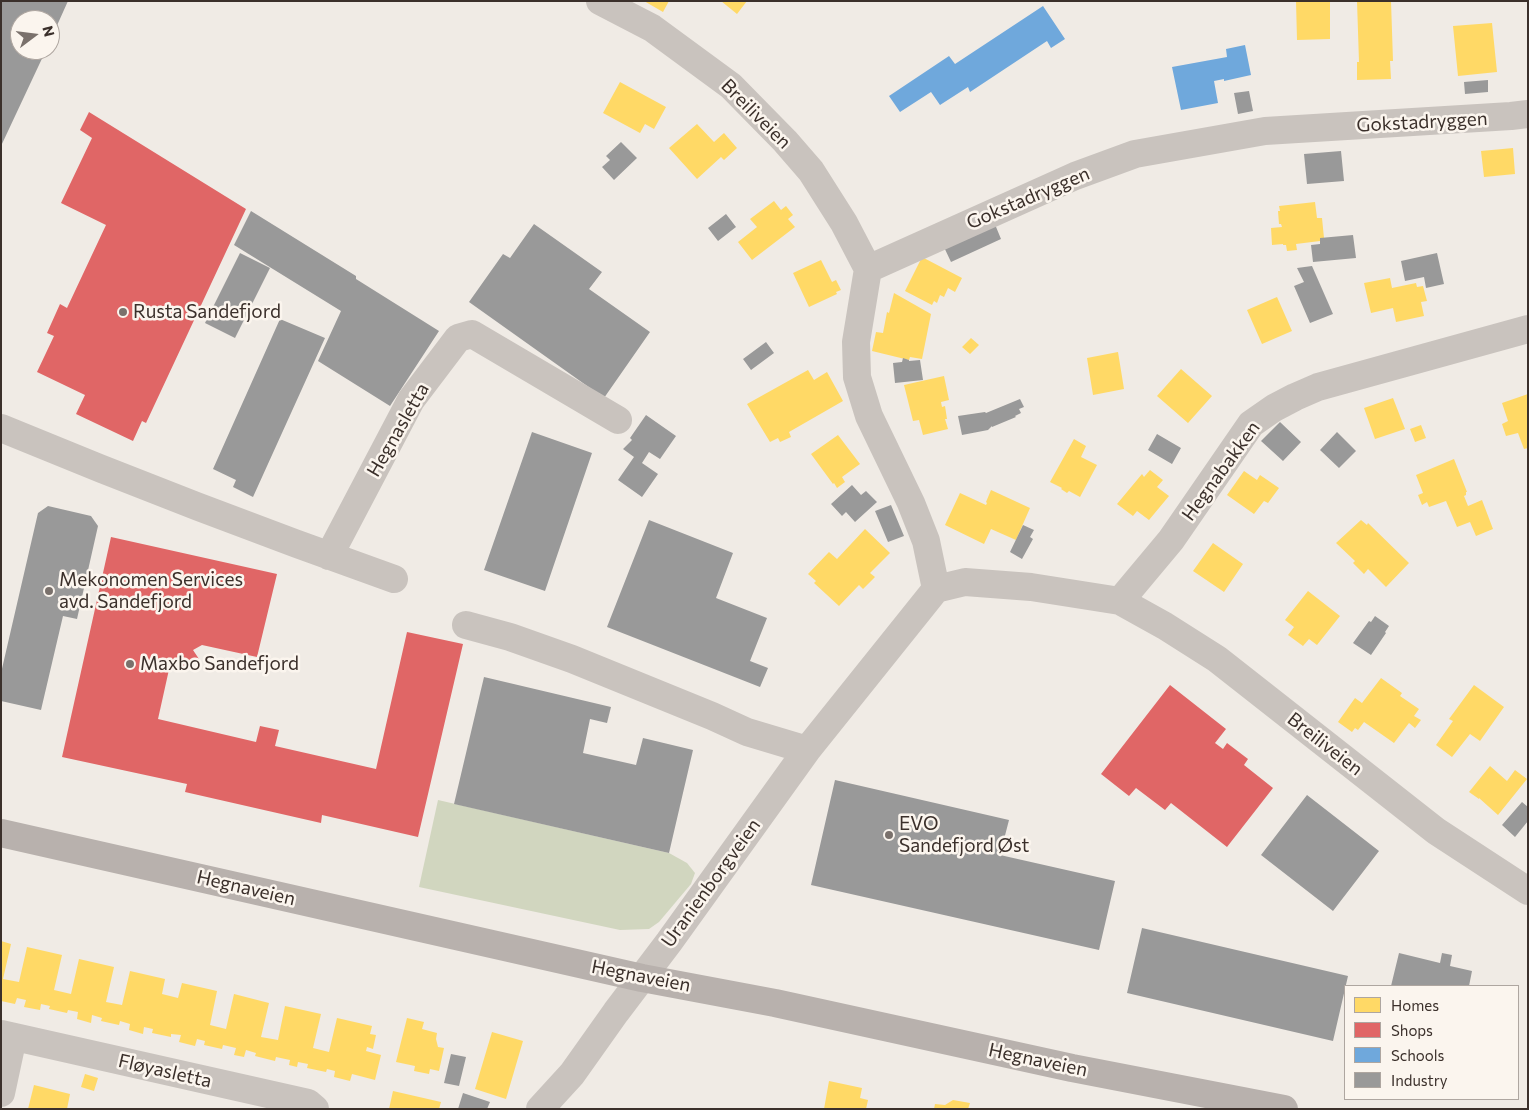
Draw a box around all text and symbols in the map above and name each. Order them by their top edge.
north arrow [10,10,60,60]
text: N [39,24,59,39]
street label: Breiliveien [716,74,796,154]
street label: Gokstadryggen [1356,107,1488,137]
street label: Gokstadryggen [963,162,1093,234]
place label: Rusta Sandefjord [133,301,281,323]
marker: Rusta Sandefjord [117,306,129,318]
street label: Hegnasletta [362,379,434,481]
street label: Hegnabakken [1177,417,1265,525]
place label: Mekonomen Services avd. Sandefjord [59,569,243,613]
marker: Mekonomen Services avd. Sandefjord [43,585,55,597]
place label: Maxbo Sandefjord [140,653,299,675]
marker: Maxbo Sandefjord [124,658,136,670]
street label: Breiliveien [1283,708,1367,780]
place label: EVO Sandefjord Øst [899,813,1029,857]
street label: Uranienborgveien [657,814,765,952]
marker: EVO Sandefjord Øst [883,829,895,841]
street label: Hegnaveien [195,866,297,910]
street label: Hegnaveien [590,955,692,997]
legend [1344,985,1519,1100]
text: Homes [1391,996,1439,1014]
text: Shops [1391,1021,1433,1039]
street label: Hegnaveien [987,1038,1089,1082]
text: Schools [1391,1046,1444,1064]
street label: Fløyasletta [116,1049,214,1093]
text: Industry [1391,1071,1448,1089]

